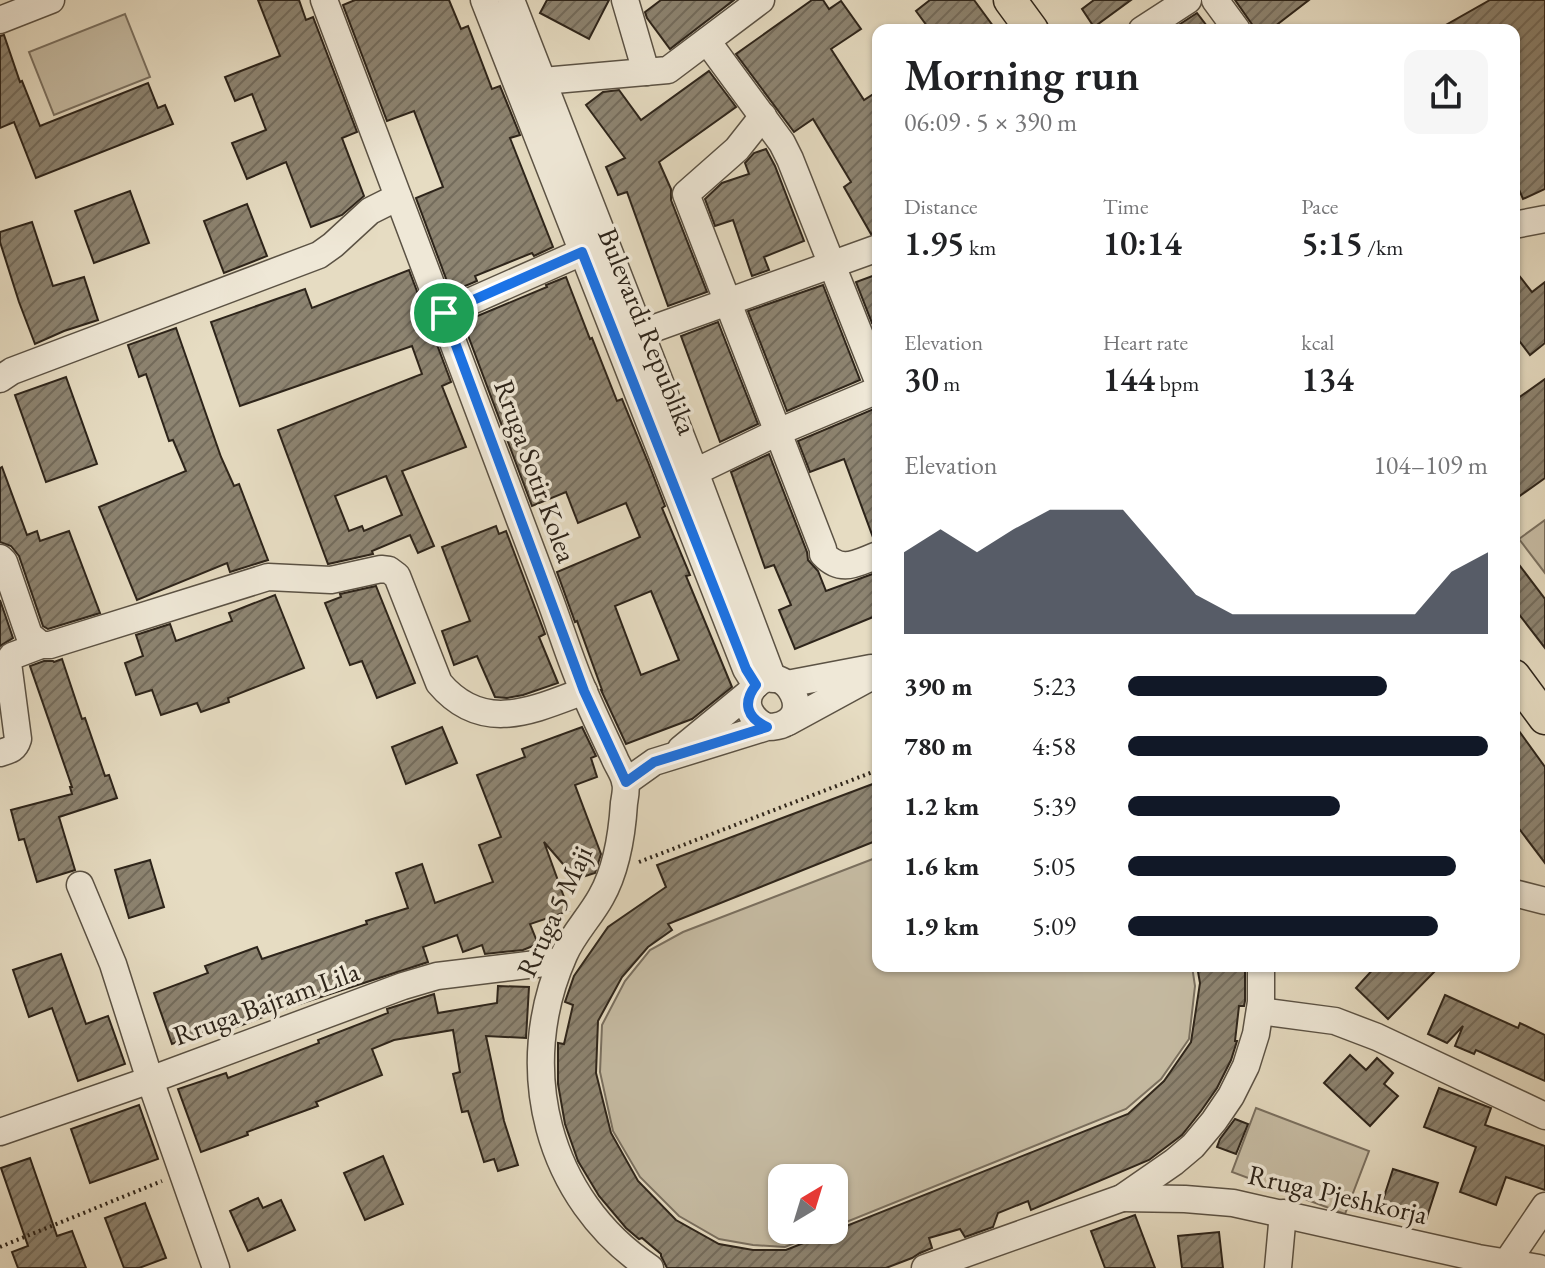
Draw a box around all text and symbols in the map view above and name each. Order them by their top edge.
text: Morning run [904,46,1140,103]
button: share [1404,50,1488,134]
text: 06:09 · 5 × 390 m [904,105,1077,139]
text: Distance [904,192,977,221]
text: Time [1103,192,1148,221]
text: Pace [1301,192,1338,221]
text: 1.95 [904,221,965,265]
text: 10:14 [1103,221,1182,265]
text: 5:15 [1301,221,1363,265]
street label: Bulevardi Republika [590,222,706,440]
text: km [965,233,996,262]
text: /km [1363,233,1404,262]
pin [410,279,478,347]
icon: arrive [422,291,466,335]
text: Elevation [904,328,983,357]
text: Heart rate [1103,328,1188,357]
text: kcal [1301,328,1334,357]
text: 30 [904,357,939,401]
text: 144 [1103,357,1155,401]
text: 134 [1301,357,1354,401]
text: m [939,369,960,398]
text: bpm [1155,369,1199,398]
street label: Rruga Sotir Kolea [486,375,586,568]
text: Elevation [904,448,998,482]
text: 104–109 m [1373,448,1488,482]
text: 390 m [904,669,972,703]
text: 5:23 [1032,669,1076,703]
text: 780 m [904,729,972,763]
text: 4:58 [1032,729,1076,763]
text: 1.2 km [904,789,979,823]
text: 5:39 [1032,789,1076,823]
street label: Rruga 5 Maji [508,839,600,982]
text: 1.6 km [904,849,979,883]
text: 5:05 [1032,849,1076,883]
text: 1.9 km [904,909,979,943]
text: 5:09 [1032,909,1076,943]
street label: Rruga Bajram Lila [168,952,365,1053]
street label: Rruga Pjeshkorja [1245,1156,1432,1232]
north arrow [768,1164,848,1244]
map controls [768,1164,848,1244]

